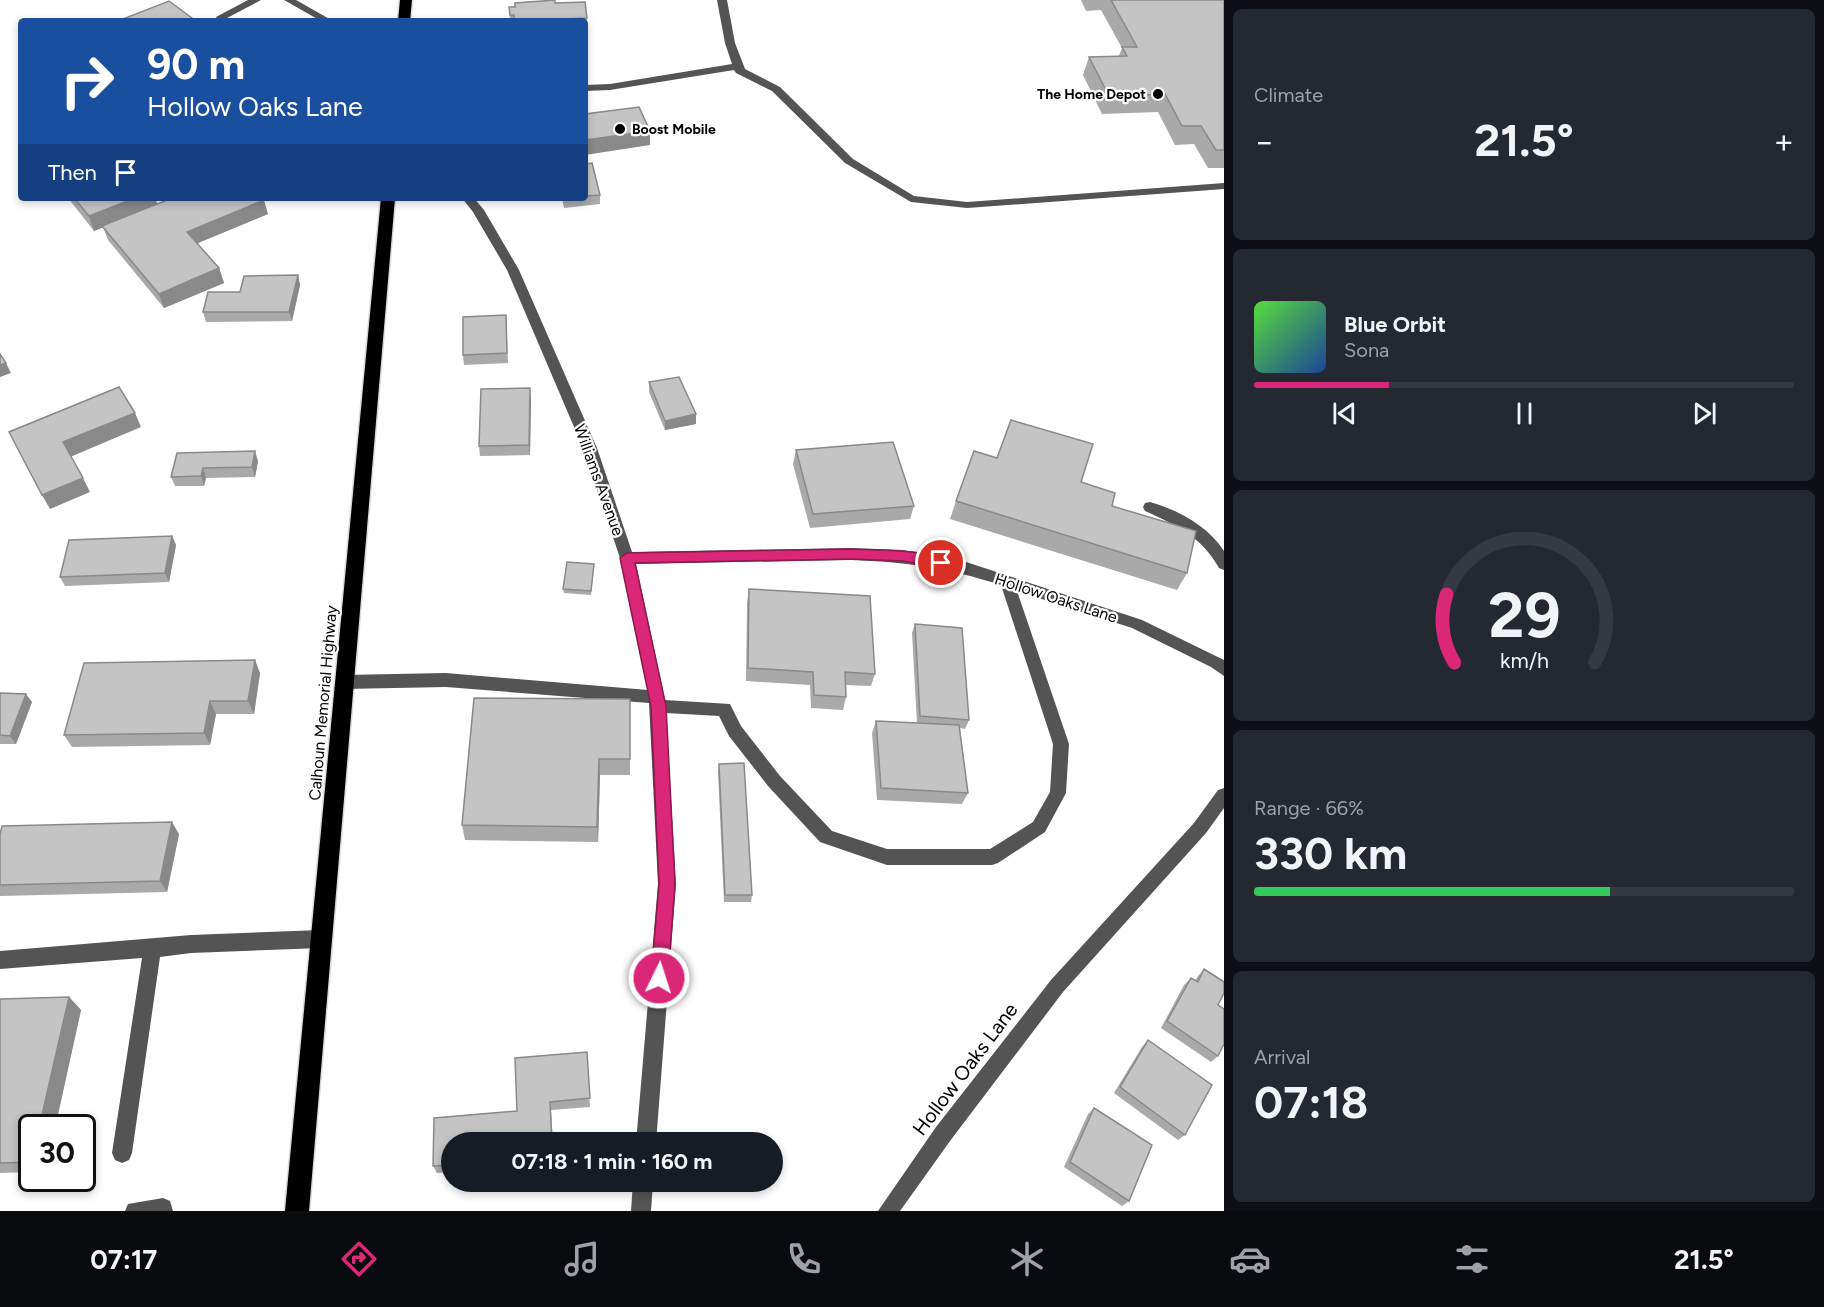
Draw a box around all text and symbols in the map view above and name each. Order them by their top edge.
text: 90 m [147,39,245,90]
icon: right [48,42,126,120]
text: Climate [1254,83,1323,107]
place label: The Home Depot [1037,86,1146,103]
marker: The Home Depot [1151,87,1165,101]
text: Hollow Oaks Lane [147,90,363,123]
text: 21.5° [1474,113,1574,167]
place label: Boost Mobile [632,121,716,138]
marker: Boost Mobile [613,122,627,136]
text: − [1254,122,1275,161]
text: + [1773,122,1794,161]
icon: arrive [109,156,142,189]
text: Then [48,159,97,186]
text: Blue Orbit [1344,311,1446,338]
text: Sona [1344,338,1389,362]
icon: previous [1328,397,1361,430]
icon: pause [1508,397,1541,430]
icon: next [1688,397,1721,430]
street label: Williams Avenue [570,422,628,539]
pin [915,537,966,588]
icon: arrive [924,546,957,579]
street label: Hollow Oaks Lane [992,569,1120,627]
text: 29 [1488,578,1560,653]
street label: Calhoun Memorial Highway [305,604,341,801]
text: km/h [1500,648,1548,673]
text: Range · 66% [1254,796,1364,820]
text: 330 km [1254,826,1407,880]
position arrow [627,946,691,1010]
street label: Hollow Oaks Lane [907,998,1023,1140]
text: Arrival [1254,1045,1310,1069]
text: 07:18 [1254,1075,1368,1129]
speed limit sign: 30 [18,1114,96,1192]
text: 07:18 · 1 min · 160 m [512,1148,712,1175]
icon: directions [338,1238,380,1280]
icon: music [561,1238,603,1280]
icon: phone [783,1238,825,1280]
icon: climate [1006,1238,1048,1280]
icon: car [1229,1238,1271,1280]
icon: filters [1451,1238,1493,1280]
text: 07:17 [90,1243,157,1276]
text: 21.5° [1674,1243,1734,1276]

